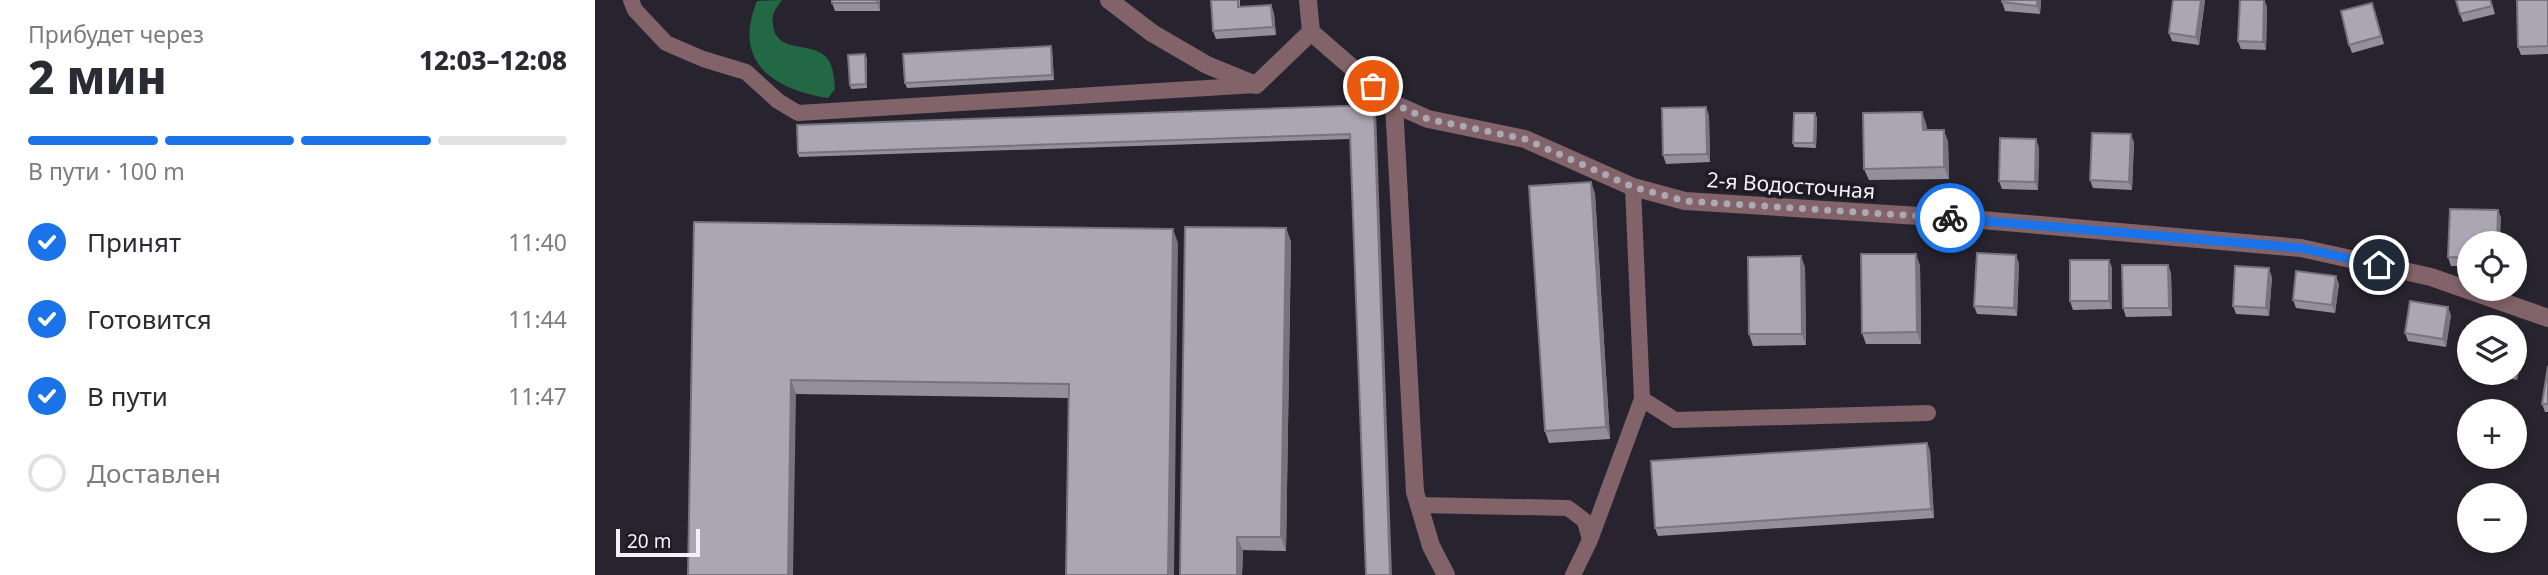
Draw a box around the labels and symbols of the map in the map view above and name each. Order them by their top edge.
pin [1343,56,1403,116]
street label: 2-я Водосточная [1706,165,1876,205]
courier [1915,183,1985,253]
pin [2349,235,2409,295]
scale bar [616,526,700,558]

